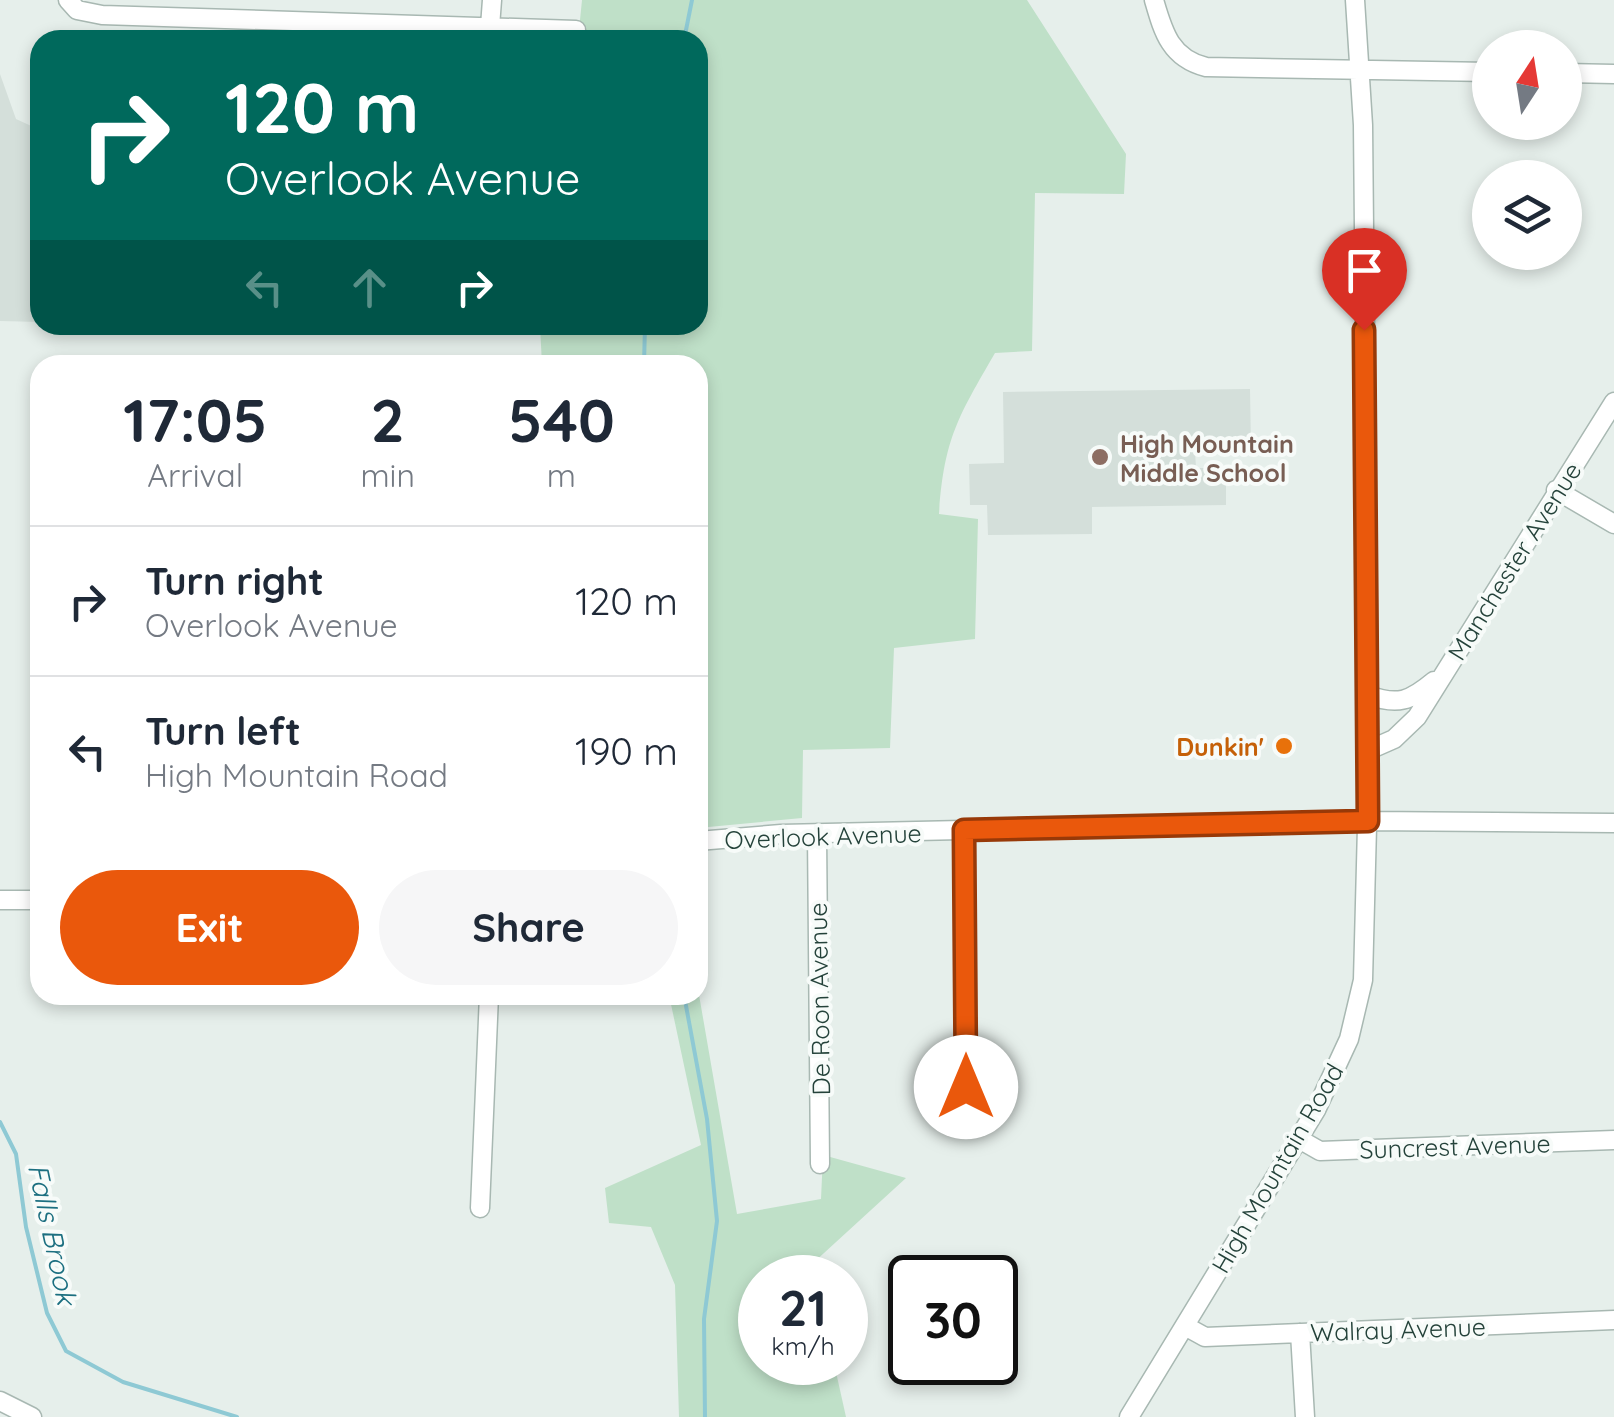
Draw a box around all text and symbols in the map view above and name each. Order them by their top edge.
north arrow [1472,30,1582,140]
map controls [1472,30,1582,270]
text: 120 m [225,63,419,151]
icon: right [60,70,190,200]
text: Overlook Avenue [225,150,580,206]
button: layers [1472,160,1582,270]
pin [1322,228,1407,331]
icon: arrive [1337,243,1392,298]
icon: left [237,260,292,315]
icon: ahead [342,260,397,315]
icon: right [447,260,502,315]
text: 17:05 [123,382,267,457]
text: 2 [371,382,405,457]
text: 540 [508,382,615,457]
place label: High Mountain Middle School [1120,428,1294,488]
marker: High Mountain Middle School [1089,446,1111,468]
text: Arrival [147,455,243,495]
text: min [360,455,415,495]
text: m [547,455,576,495]
street label: Manchester Avenue [1441,456,1587,666]
text: Turn right [145,557,324,605]
icon: right [60,574,115,629]
text: 120 m [575,577,678,625]
text: Overlook Avenue [145,605,398,645]
text: Turn left [145,707,301,755]
icon: left [60,724,115,779]
text: 190 m [575,727,678,775]
place label: Dunkin' [1176,731,1264,762]
marker: Dunkin' [1273,735,1295,757]
text: High Mountain Road [145,755,448,795]
street label: Overlook Avenue [724,817,922,855]
button: Exit [60,870,359,985]
button: Share [379,870,678,985]
street label: De Roon Avenue [802,902,836,1096]
position arrow [914,1035,1018,1139]
street label: High Mountain Road [1204,1058,1350,1278]
street label: Suncrest Avenue [1359,1127,1551,1165]
water label: Falls Brook [21,1160,86,1311]
speed limit sign: 30 [888,1255,1018,1385]
text: 21 [779,1276,827,1339]
street label: Walray Avenue [1310,1310,1486,1348]
text: km/h [771,1330,835,1361]

